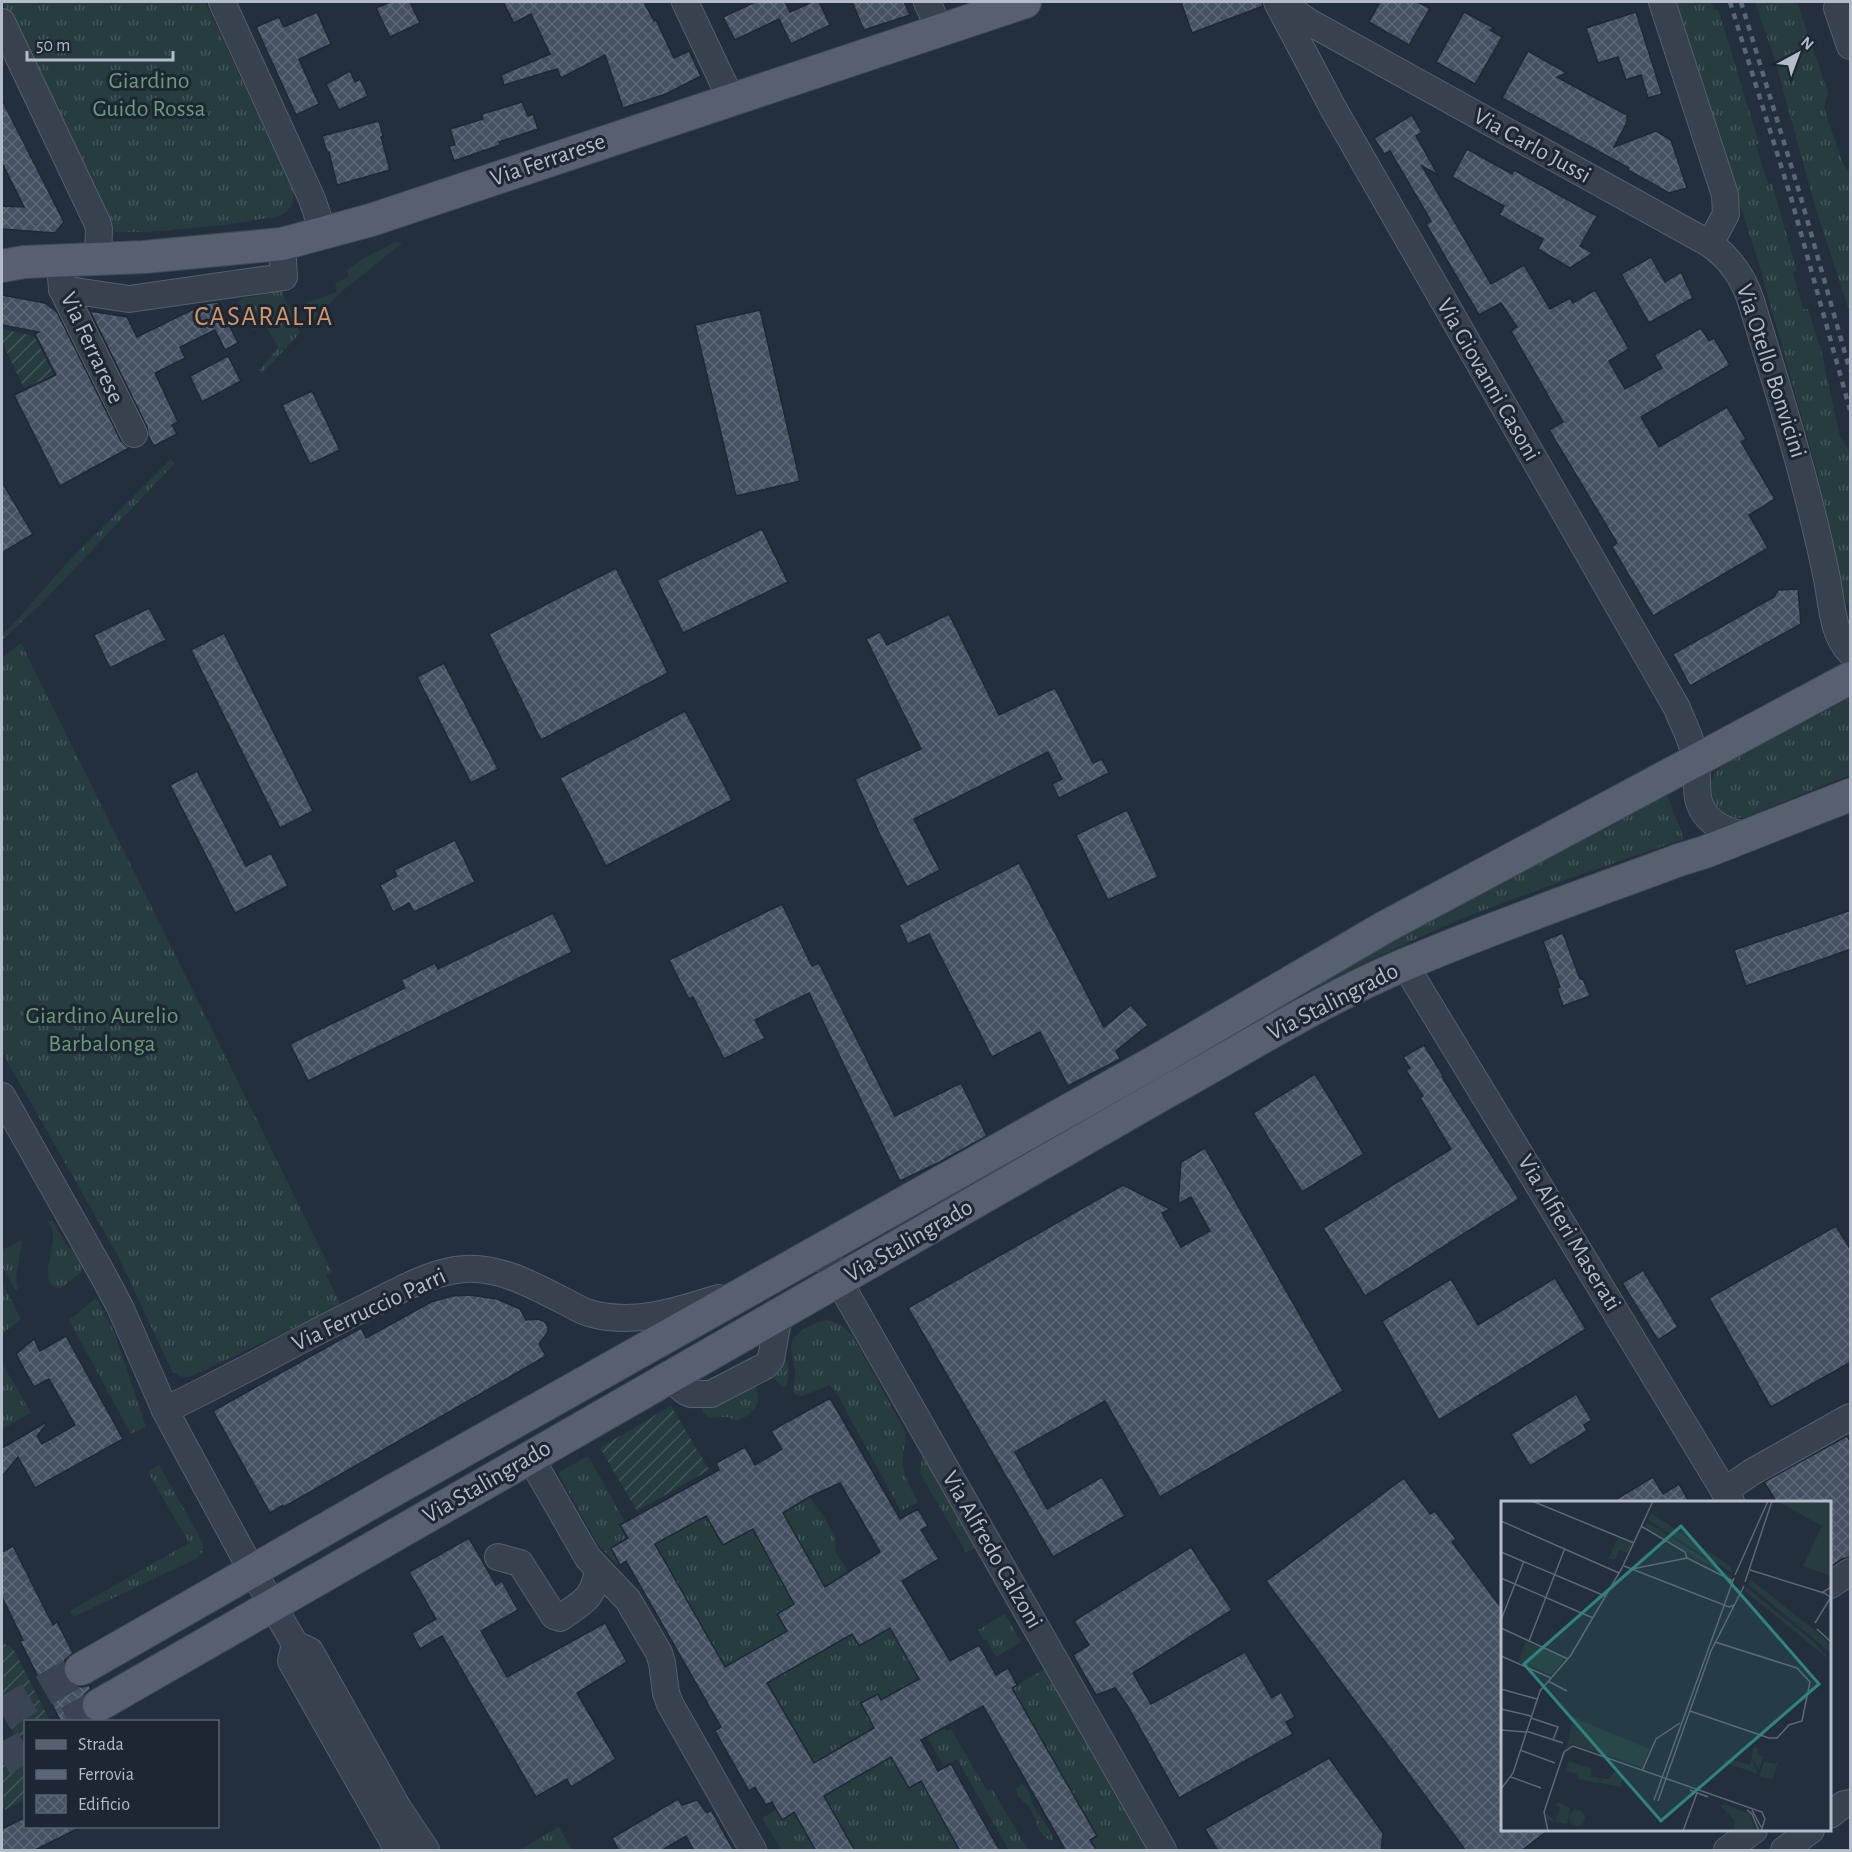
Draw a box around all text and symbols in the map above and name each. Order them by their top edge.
scale bar [27,24,172,62]
north arrow [1768,24,1828,84]
text: N [1798,34,1817,53]
text: 50 m [36,37,70,55]
park label: Giardino Guido Rossa [92,69,206,121]
street label: Via Carlo Jussi [1469,104,1595,188]
street label: Via Ferrarese [487,129,609,191]
street label: Via Otello Bonvicini [1732,281,1810,461]
street label: Via Ferrarese [56,289,128,407]
street label: Via Giovanni Casoni [1432,295,1544,465]
district label: CASARALTA [194,303,334,330]
street label: Via Stalingrado [1264,959,1402,1045]
park label: Giardino Aurelio Barbalonga [26,1004,178,1056]
street label: Via Alfieri Maserati [1513,1151,1625,1315]
street label: Via Stalingrado [841,1195,977,1287]
street label: Via Ferruccio Parri [288,1264,450,1356]
street label: Via Stalingrado [419,1436,555,1528]
street label: Via Alfredo Calzoni [937,1467,1047,1633]
inset map [1501,1501,1831,1831]
legend [24,1720,219,1828]
text: Strada [78,1736,124,1754]
text: Ferrovia [78,1766,134,1784]
text: Edificio [78,1796,130,1814]

